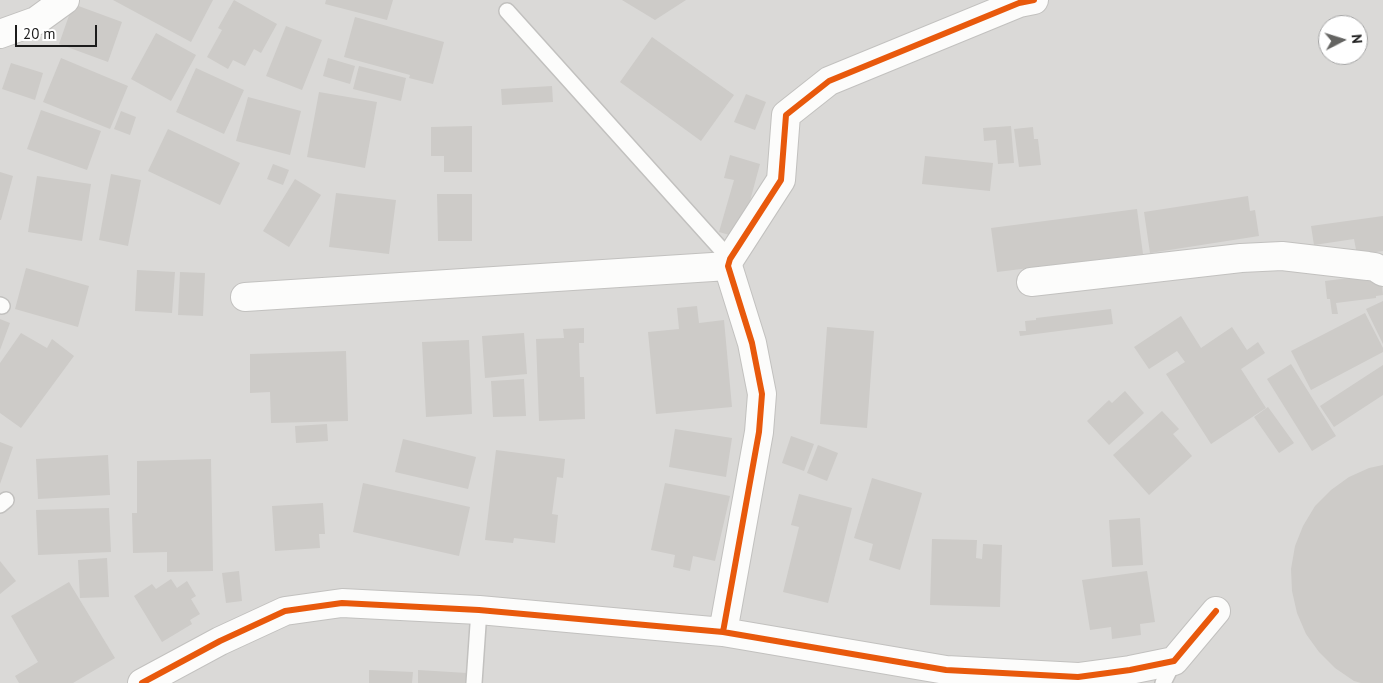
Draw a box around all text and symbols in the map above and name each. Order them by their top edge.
scale bar [18,15,100,47]
north arrow [1318,15,1368,65]
text: 20 m [23,24,56,43]
text: N [1348,33,1366,44]

